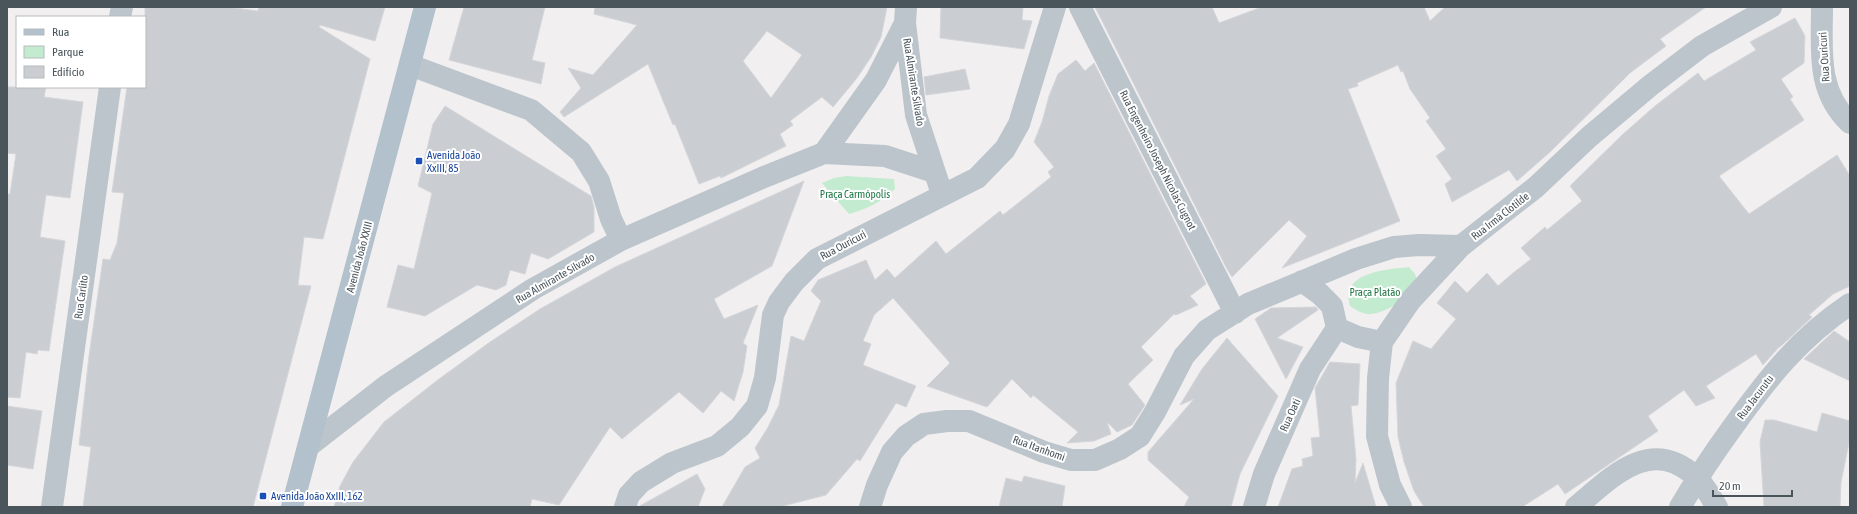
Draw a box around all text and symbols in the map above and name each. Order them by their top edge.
legend [16,16,146,88]
text: Rua [52,25,69,39]
street label: Rua Ouricuri [1816,32,1832,82]
street label: Rua Almirante Silvado [901,37,927,127]
text: Parque [52,45,84,59]
text: Edifício [52,65,85,79]
street label: Rua Engenheiro Joseph Nicolas Cugnot [1117,88,1199,232]
place label: Avenida João XxIII, 85 [427,149,480,174]
marker: Avenida João XxIII, 85 [414,156,424,166]
park label: Praça Carmópolis [820,188,890,200]
street label: Rua Irmã Clotilde [1469,190,1531,242]
street label: Avenida João XXIII [344,220,374,294]
street label: Rua Ouricuri [818,228,868,262]
street label: Rua Almirante Silvado [513,251,597,305]
street label: Rua Carlito [72,274,90,320]
park label: Praça Platão [1349,286,1401,298]
street label: Rua Jacurutu [1734,372,1776,422]
street label: Rua Oati [1277,397,1303,433]
street label: Rua Itanhomi [1011,433,1067,463]
scale bar [1713,472,1792,498]
text: 20 m [1719,479,1741,493]
place label: Avenida João XxIII, 162 [271,490,363,502]
marker: Avenida João XxIII, 162 [258,491,268,501]

